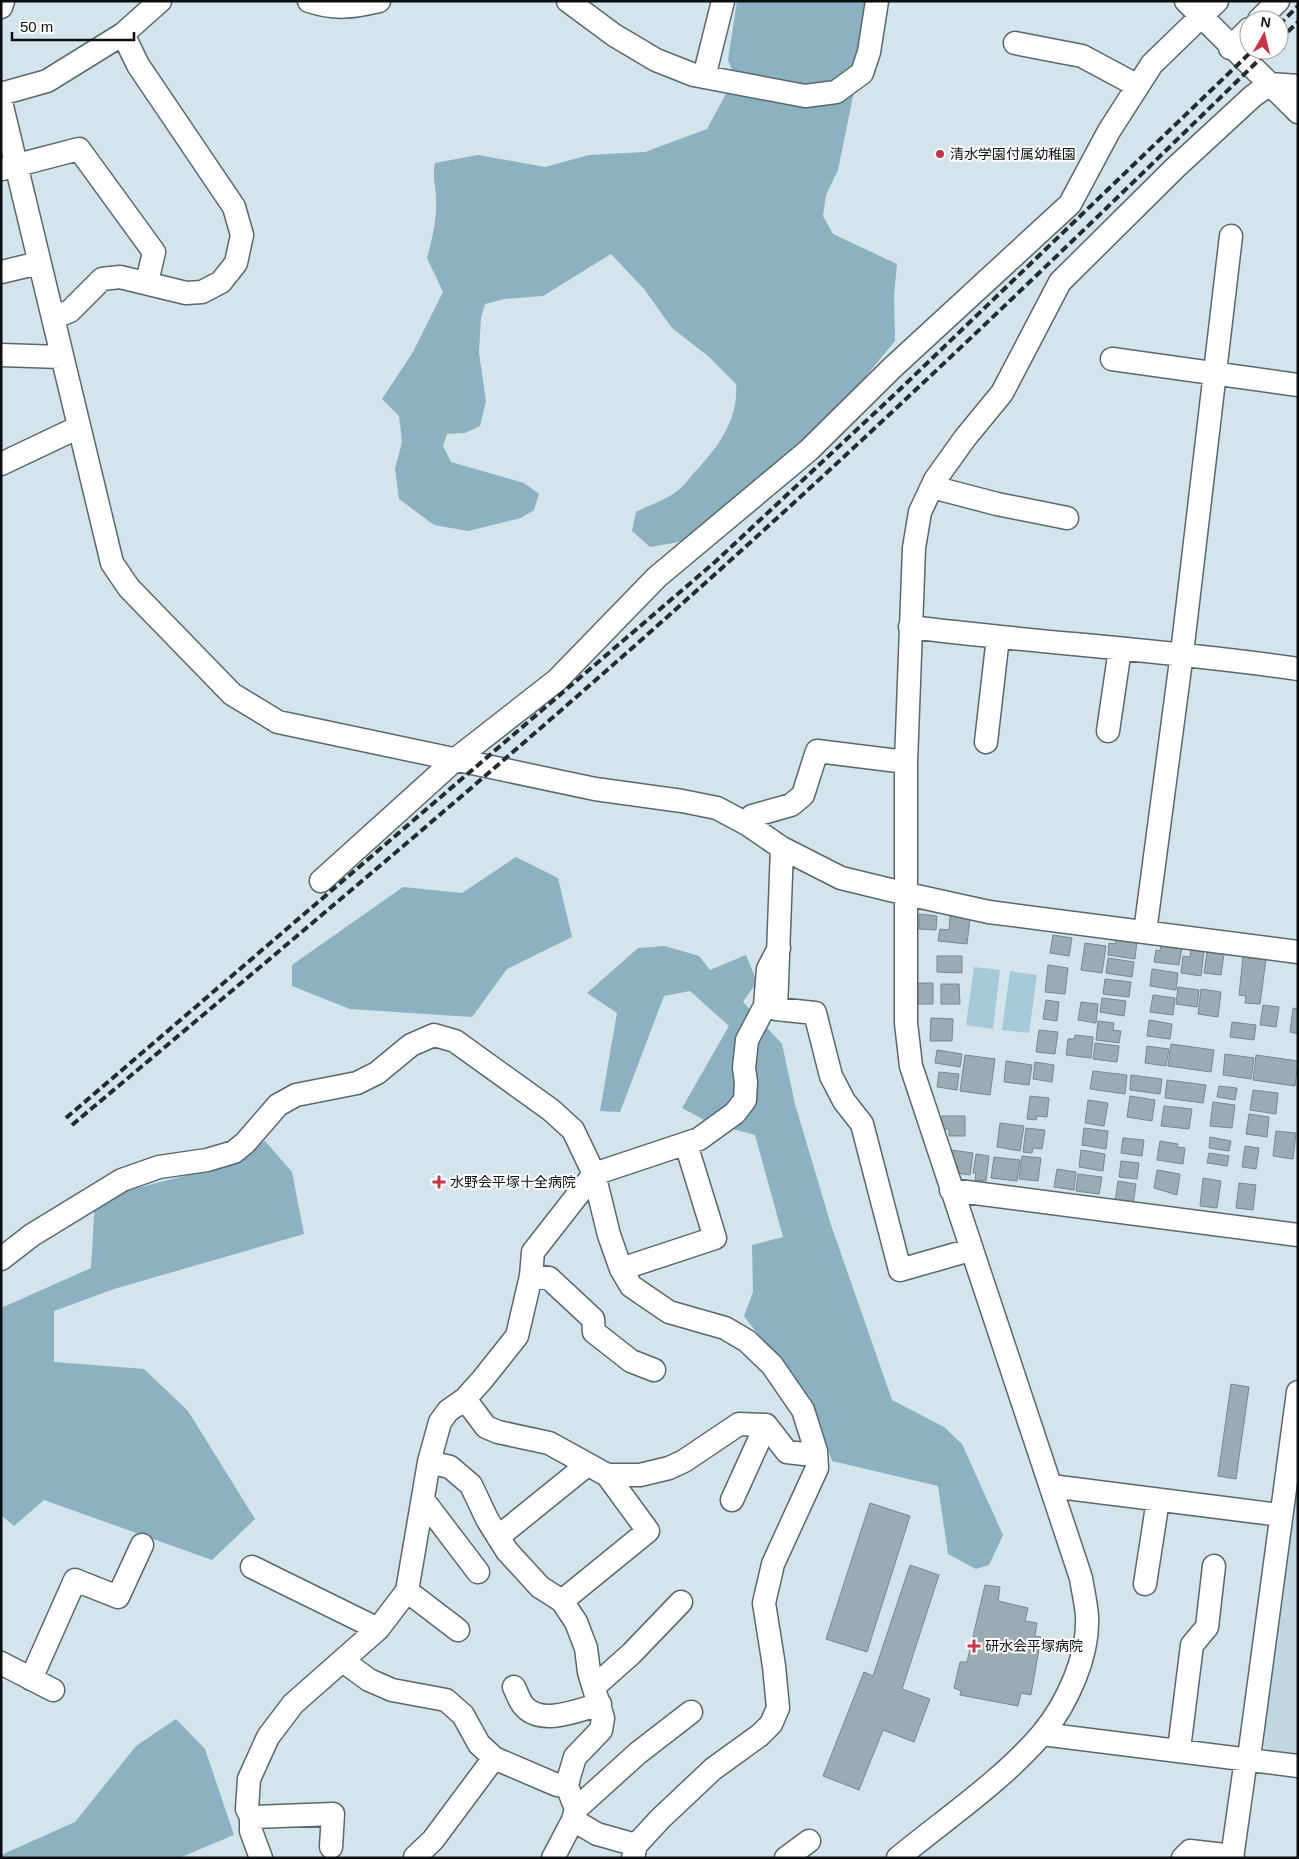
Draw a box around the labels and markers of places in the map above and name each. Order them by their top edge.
place label: 清水学園付属幼稚園 [950,146,1076,162]
marker: 清水学園付属幼稚園 [934,148,946,160]
place label: 水野会平塚十全病院 [450,1174,576,1190]
marker: 水野会平塚十全病院 [432,1175,446,1189]
place label: 研水会平塚病院 [985,1638,1083,1654]
marker: 研水会平塚病院 [967,1639,981,1653]

